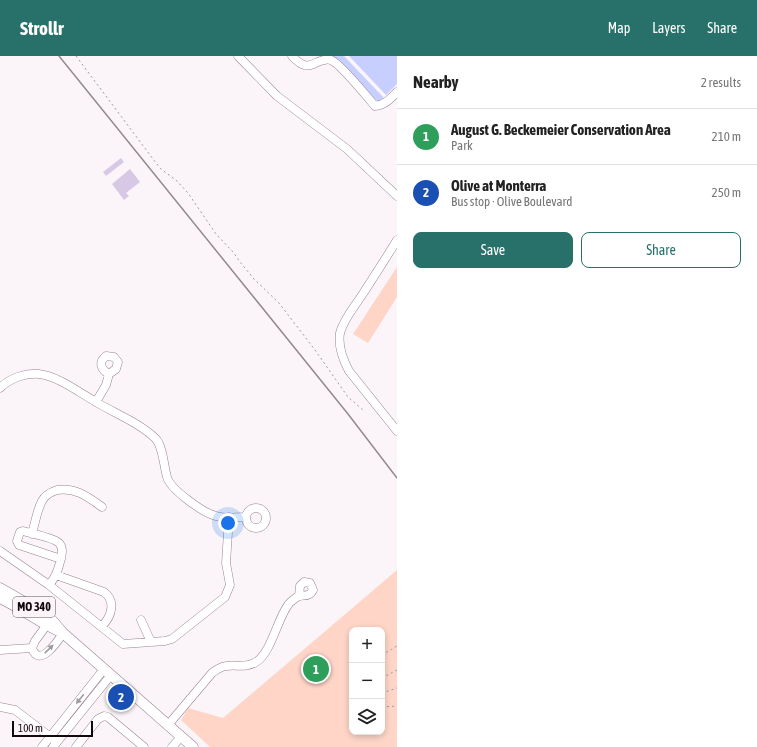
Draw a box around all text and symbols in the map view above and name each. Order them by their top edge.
text: Strollr [20,17,64,39]
text: Map [608,20,630,36]
text: Layers [652,20,685,36]
text: Share [707,20,737,36]
text: Nearby [413,72,459,92]
text: 2 results [701,75,741,90]
text: August G. Beckemeier Conservation Area [451,121,671,138]
text: 1 [423,129,429,144]
text: 210 m [712,129,741,144]
text: Park [451,138,473,153]
text: Olive at Monterra [451,177,546,194]
text: 2 [423,185,429,200]
text: 250 m [712,185,741,200]
text: Bus stop · Olive Boulevard [451,194,572,209]
button: Save [413,232,573,268]
button: Share [581,232,741,268]
your location [218,513,238,533]
road number: MO 340 [13,597,55,617]
map controls [349,627,385,735]
button: + [349,627,385,663]
one-way arrow [45,645,54,654]
pin: 1 [303,654,329,684]
button: − [349,663,385,699]
pin: 2 [108,682,134,712]
one-way arrow [76,694,84,705]
button: layers [349,699,385,735]
scale bar [12,719,93,738]
text: 100 m [18,722,43,734]

